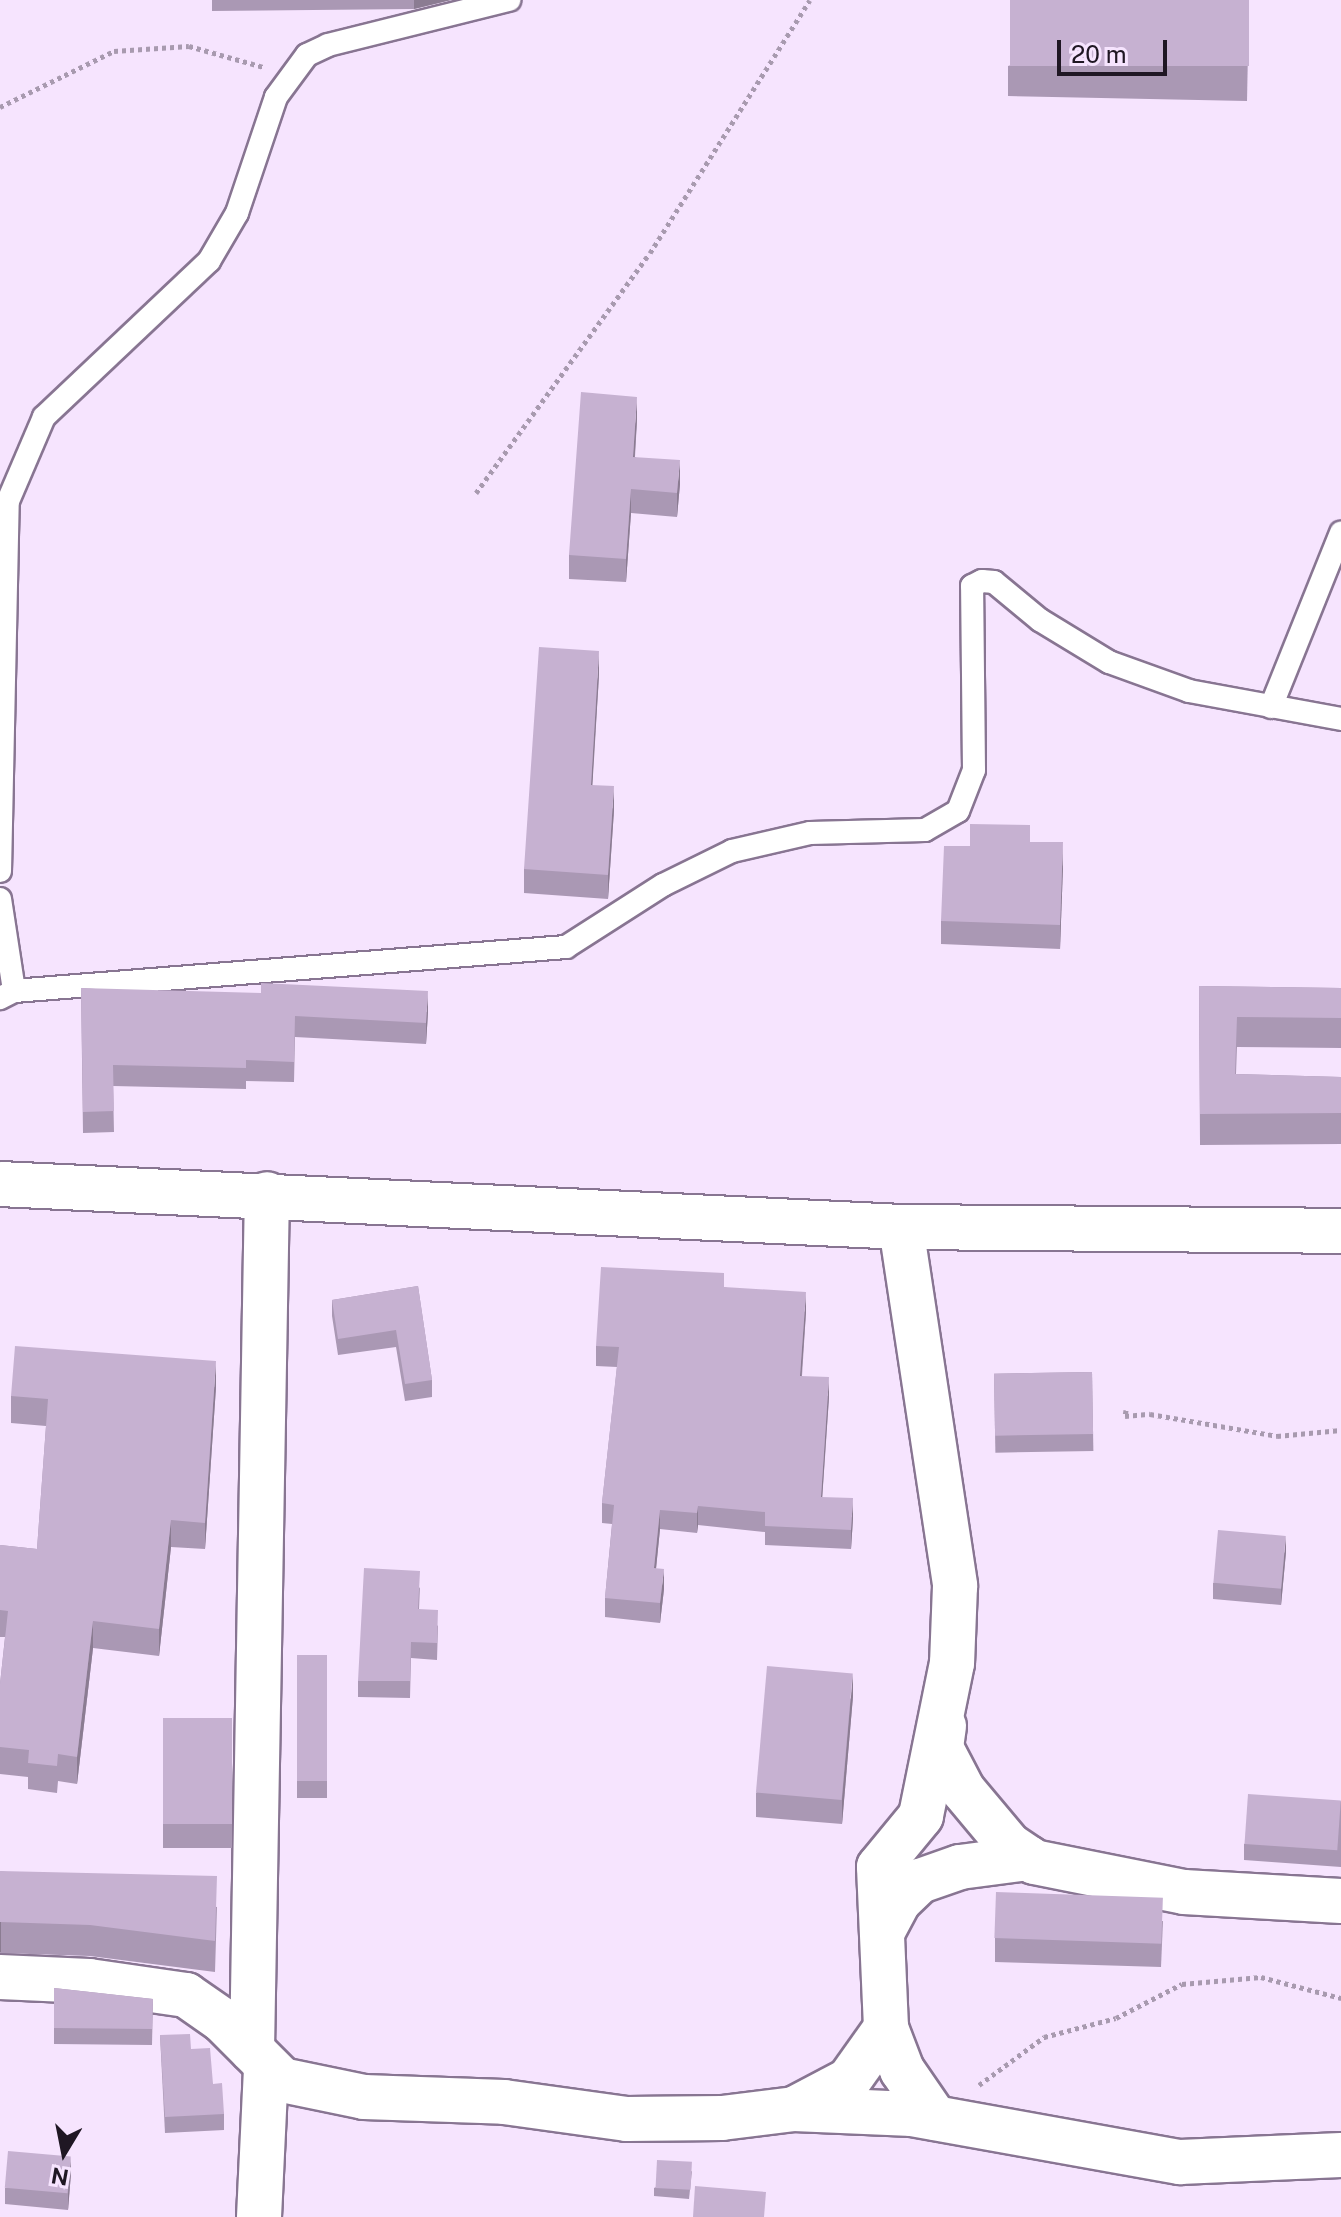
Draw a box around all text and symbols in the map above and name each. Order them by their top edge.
scale bar [1061,24,1171,74]
text: 20 m [1071,40,1127,68]
north arrow [24,2113,104,2193]
text: N [49,2162,71,2191]

